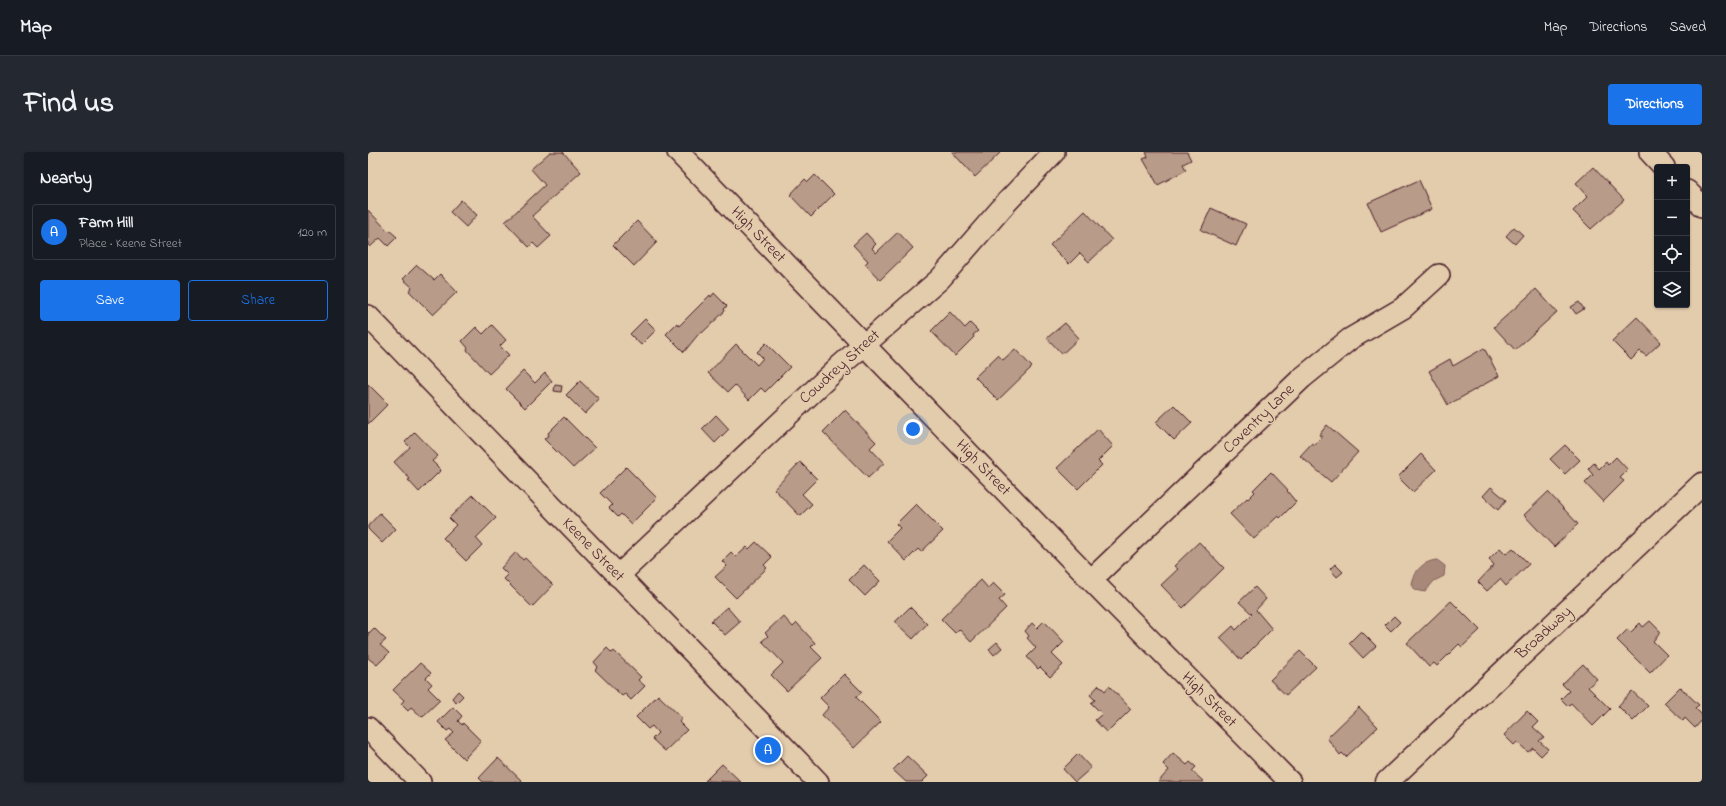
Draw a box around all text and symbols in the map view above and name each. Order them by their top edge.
text: Map [20,14,52,41]
text: Map [1544,17,1567,38]
text: Directions [1589,17,1647,38]
text: Saved [1669,17,1706,38]
text: Find us [24,84,114,125]
button: Directions [1608,84,1702,125]
map controls [1654,164,1690,308]
button: + [1654,164,1690,200]
text: Nearby [40,166,92,191]
button: − [1654,200,1690,236]
street label: High Street [725,201,792,269]
text: Farm Hill [79,212,133,234]
text: A [50,223,58,242]
text: 120 m [297,223,327,242]
text: Place · Keene Street [79,234,182,253]
button: locate [1654,236,1690,272]
button: layers [1654,272,1690,308]
button: Save [40,280,180,321]
button: Share [188,280,328,321]
street label: Cowdrey Street [794,324,886,410]
street label: Coventry Lane [1218,378,1301,459]
your location [903,419,923,439]
street label: High Street [950,434,1017,502]
street label: Keene Street [556,512,630,588]
street label: Broadway [1510,600,1578,666]
street label: High Street [1176,667,1243,734]
pin: A [755,735,781,765]

